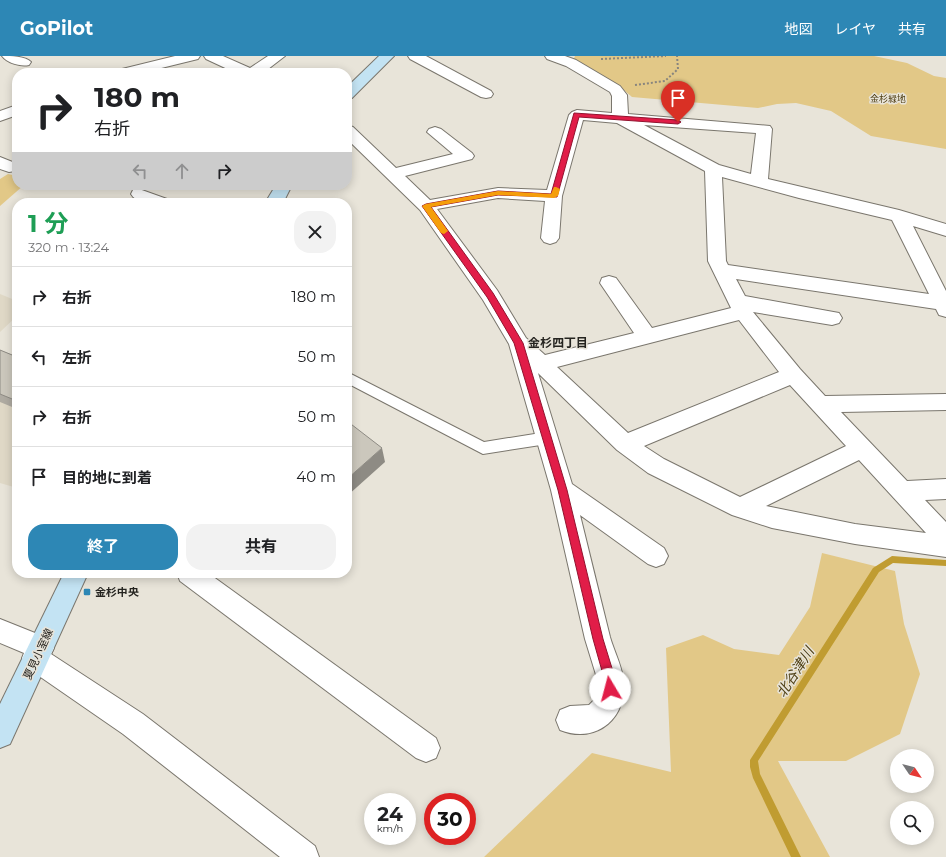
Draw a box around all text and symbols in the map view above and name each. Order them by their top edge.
text: GoPilot [20,17,93,40]
text: 地図 [784,20,812,38]
text: レイヤ [834,20,876,38]
text: 共有 [898,20,926,38]
text: 180 m [94,80,180,114]
pin [661,81,695,122]
icon: right [28,84,80,136]
icon: arrive [667,87,689,109]
park label: 金杉緑地 [870,93,906,104]
text: 右折 [94,118,130,140]
icon: left [129,160,151,182]
icon: ahead [171,160,193,182]
icon: right [213,160,235,182]
text: 1 分 [28,209,68,238]
button: close [294,211,336,253]
text: 320 m · 13:24 [28,239,109,255]
icon: right [28,286,50,308]
text: 180 m [291,287,336,306]
text: 右折 [62,288,92,307]
district label: 金杉四丁目 [528,335,588,350]
icon: left [28,346,50,368]
text: 50 m [298,347,336,366]
text: 左折 [62,348,92,367]
icon: right [28,406,50,428]
text: 50 m [298,407,336,426]
text: 右折 [62,408,92,427]
icon: arrive [28,466,50,488]
text: 40 m [296,467,336,486]
text: 目的地に到着 [62,468,152,487]
button: 終了 [28,524,178,570]
button: 共有 [186,524,336,570]
place label: 金杉中央 [95,585,139,599]
marker: 金杉中央 [82,587,92,597]
street label: 夏見小室線 [20,626,56,682]
water label: 北谷津川 [772,642,819,700]
position arrow [589,668,631,710]
north arrow [890,749,934,793]
map controls [890,749,934,845]
speed limit sign: 30 [424,793,476,845]
button: search [890,801,934,845]
text: 24 [377,802,403,826]
text: km/h [377,822,403,835]

